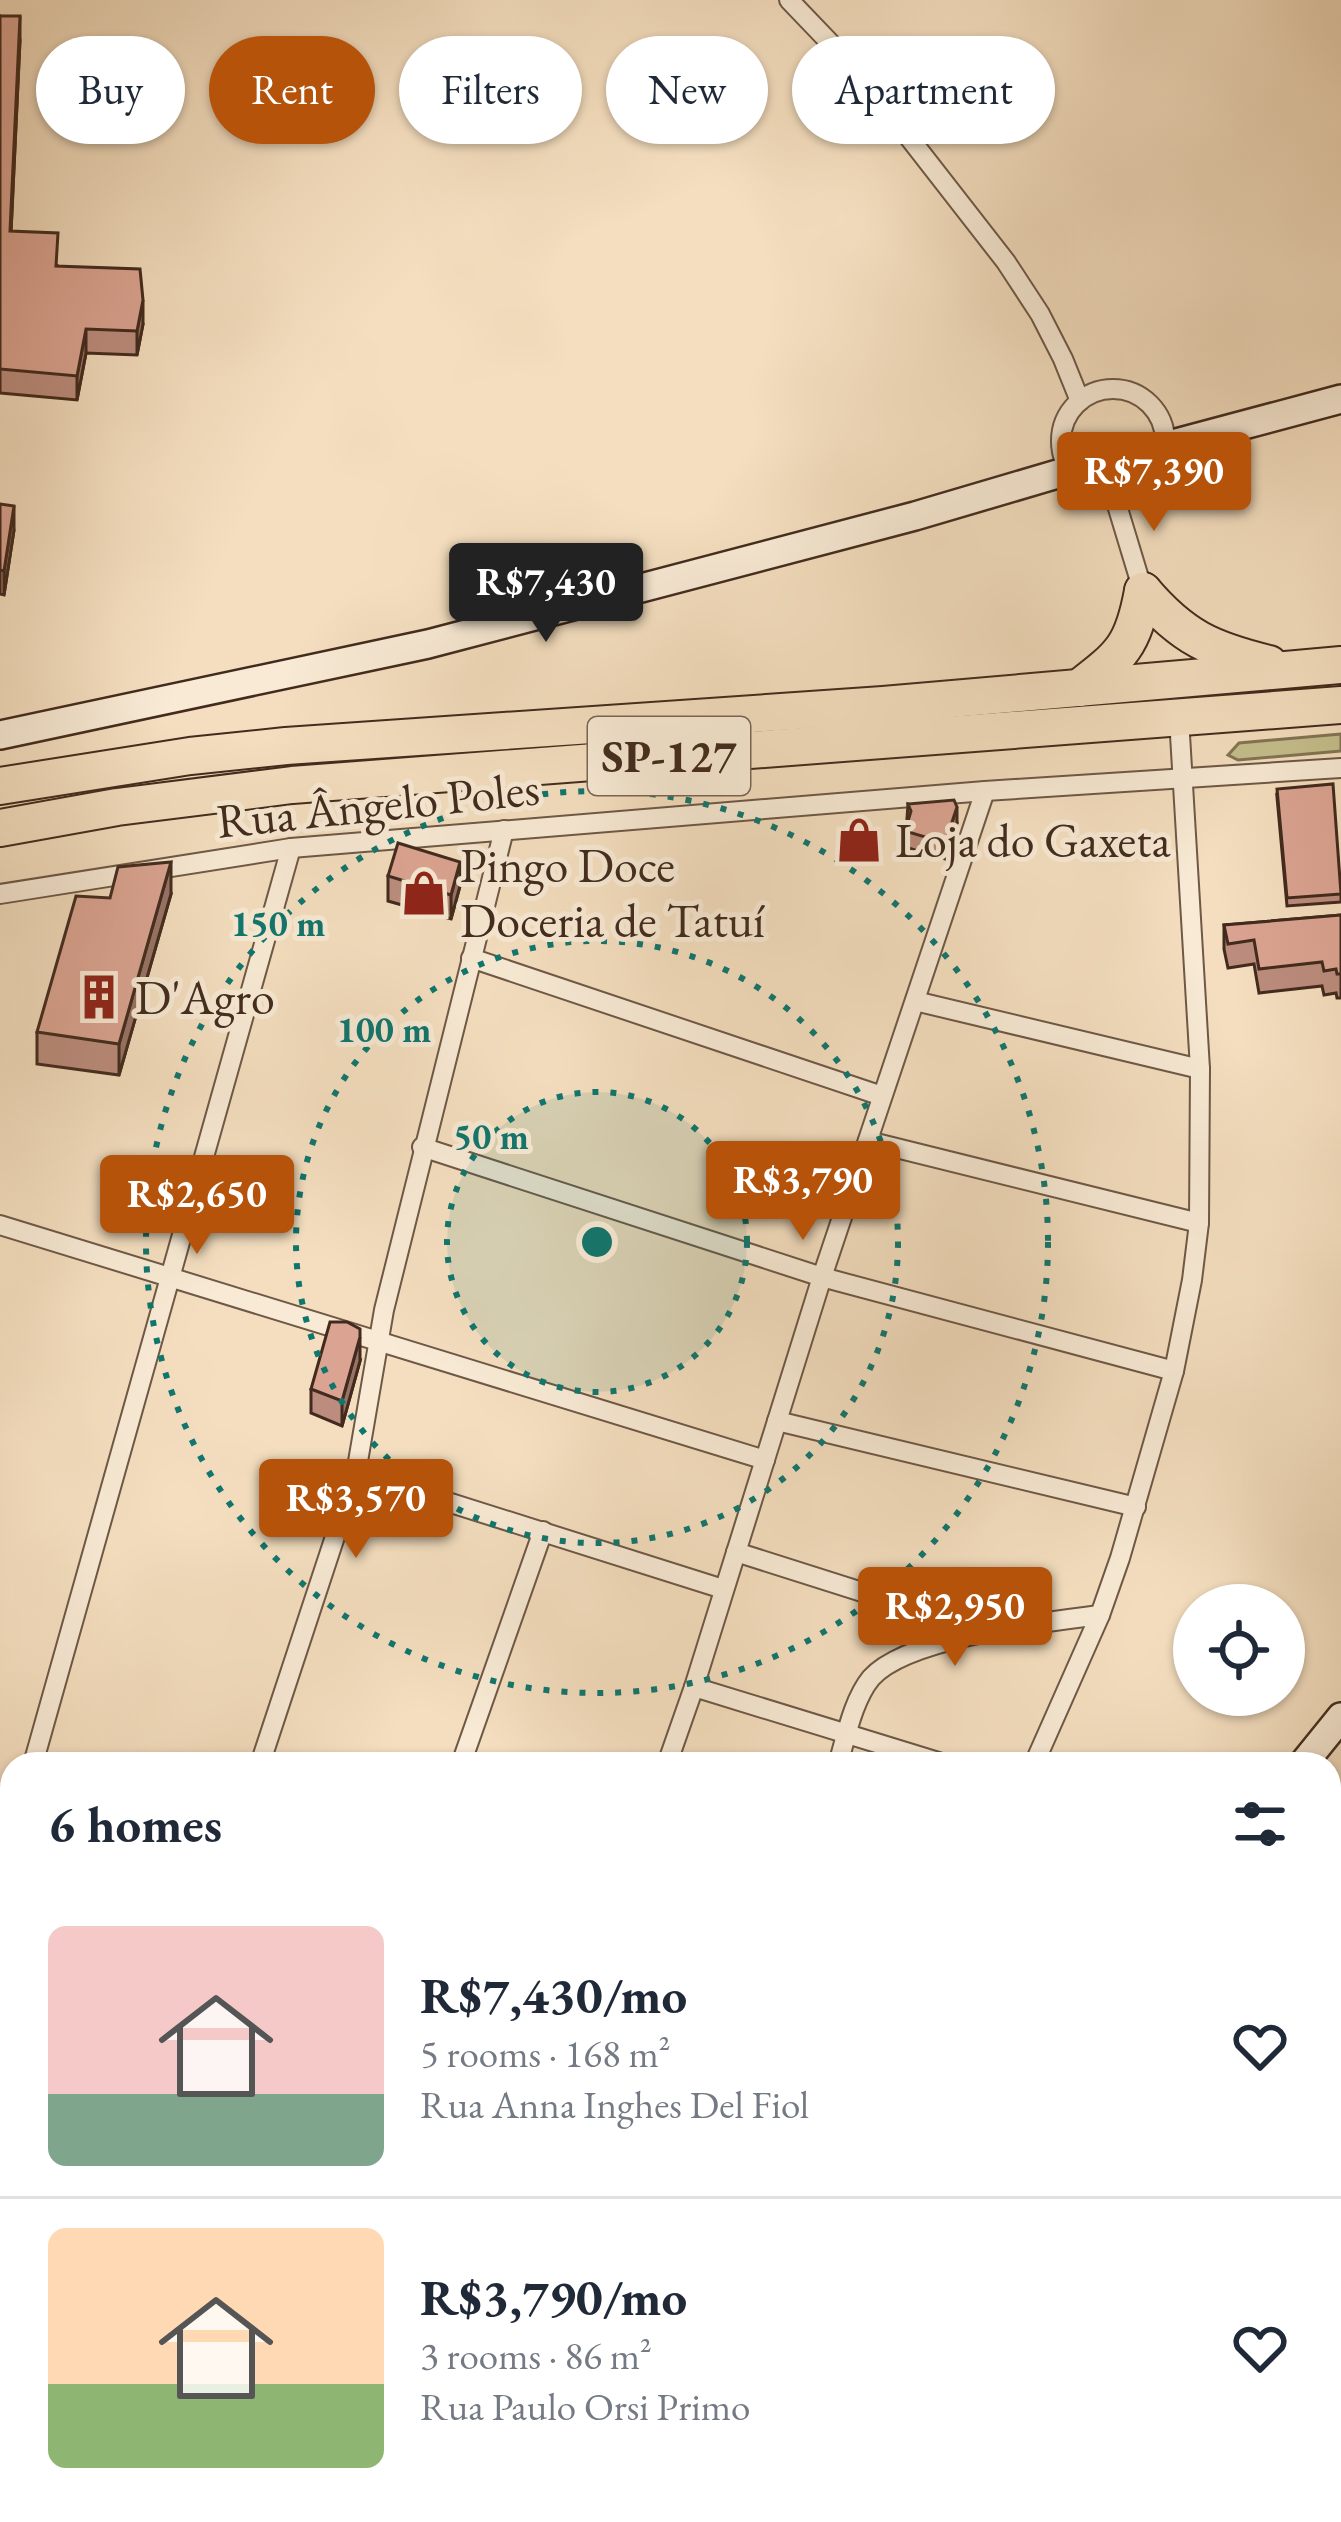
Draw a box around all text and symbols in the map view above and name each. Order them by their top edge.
chip: Buy [36,36,185,144]
chip: Rent [209,36,375,144]
chip: Filters [399,36,582,144]
chip: New [606,36,768,144]
chip: Apartment [792,36,1055,144]
pin: R$7,390 [1043,432,1265,534]
text: R$7,390 [1084,445,1224,496]
pin: R$7,430 [435,543,657,645]
text: R$7,430 [476,556,616,607]
road number: SP-127 [588,717,750,795]
street label: Rua Ângelo Poles [214,756,542,852]
place label: Loja do Gaxeta [895,809,1171,871]
shop icon: Loja do Gaxeta [834,815,884,865]
place label: Pingo Doce Doceria de Tatuí [460,834,765,951]
shop icon: Pingo Doce Doceria de Tatuí [399,868,449,918]
text: 150 m [231,900,325,947]
place label: D'Agro [135,966,275,1028]
building icon: D'Agro [74,972,124,1022]
text: 100 m [337,1006,431,1053]
text: 50 m [453,1113,529,1160]
pin: R$3,790 [692,1141,914,1243]
text: R$3,790 [733,1154,873,1205]
pin: R$2,650 [86,1155,308,1257]
text: R$2,650 [127,1168,267,1219]
centre of rings [576,1221,618,1263]
pin: R$3,570 [245,1459,467,1561]
text: R$3,570 [286,1472,426,1523]
pin: R$2,950 [844,1567,1066,1669]
text: R$2,950 [885,1580,1025,1631]
map controls [1173,1584,1305,1716]
button: locate [1173,1584,1305,1716]
text: 6 homes [48,1791,222,1857]
icon: filters [1227,1791,1293,1857]
text: R$7,430/mo [420,1962,687,2028]
icon: home [144,1974,288,2118]
icon: heart [1227,2013,1293,2079]
text: 5 rooms · 168 m² [420,2028,671,2079]
text: Rua Anna Inghes Del Fiol [420,2079,809,2130]
text: R$3,790/mo [420,2264,687,2330]
icon: home [144,2276,288,2420]
icon: heart [1227,2315,1293,2381]
text: 3 rooms · 86 m² [420,2330,652,2381]
text: Rua Paulo Orsi Primo [420,2381,750,2432]

